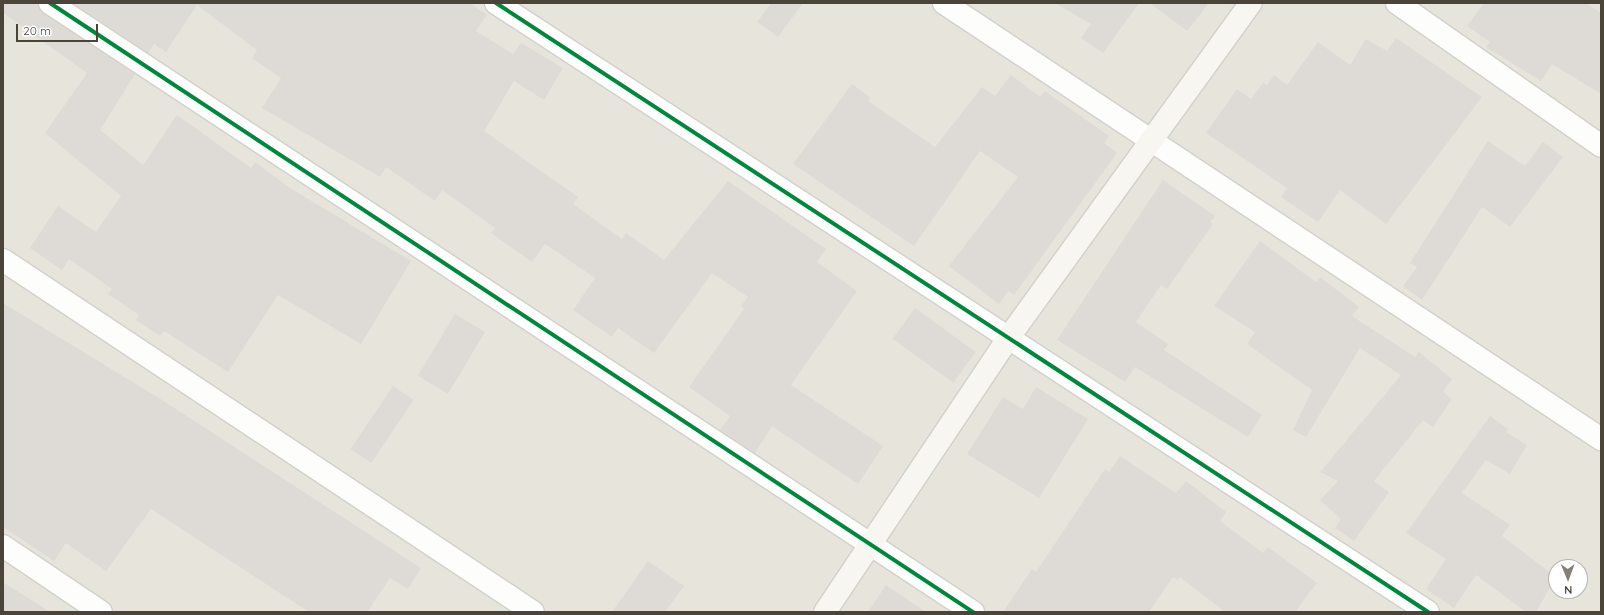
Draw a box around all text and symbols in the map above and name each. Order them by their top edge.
scale bar [18,16,100,42]
text: 20 m [23,23,51,38]
north arrow [1548,559,1588,599]
text: N [1564,583,1572,597]

